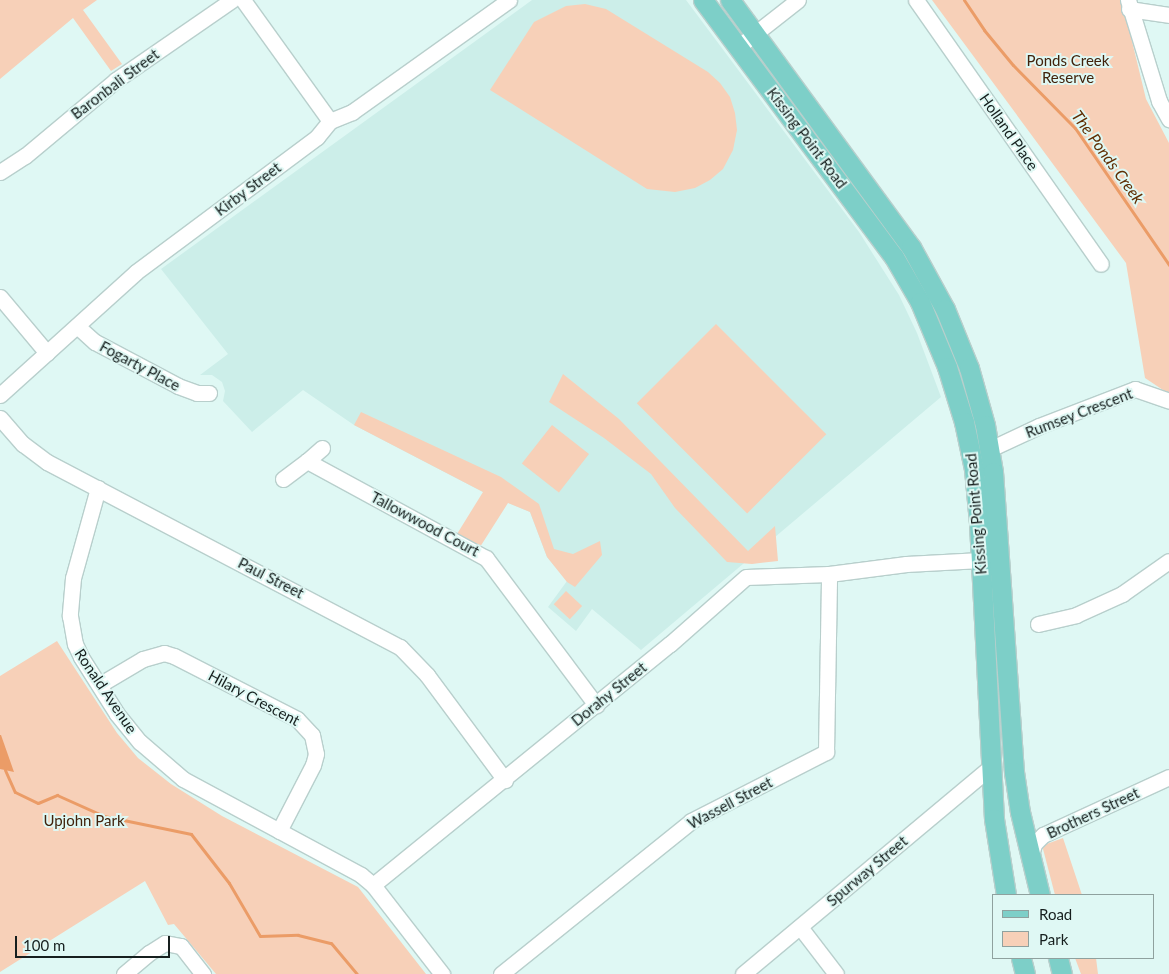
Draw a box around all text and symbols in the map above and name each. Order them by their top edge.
street label: Baronbali Street [67,45,163,123]
park label: Ponds Creek Reserve [1027,51,1109,86]
street label: Kissing Point Road [763,84,851,192]
street label: Holland Place [976,90,1042,174]
water label: The Ponds Creek [1068,107,1148,207]
street label: Kirby Street [211,158,285,220]
street label: Fogarty Place [97,337,183,395]
street label: Rumsey Crescent [1023,384,1135,442]
street label: Kissing Point Road [962,453,990,575]
street label: Tallowwood Court [368,488,482,560]
street label: Paul Street [235,554,307,602]
street label: Ronald Avenue [71,645,141,737]
street label: Dorahy Street [568,658,650,730]
street label: Hilary Crescent [205,666,303,730]
street label: Wassell Street [685,773,775,833]
street label: Brothers Street [1044,784,1142,842]
park label: Upjohn Park [43,812,125,830]
street label: Spurway Street [823,832,911,910]
legend [992,894,1154,959]
text: Road [1039,905,1072,923]
scale bar [18,926,172,958]
text: Park [1039,930,1068,948]
text: 100 m [23,936,65,954]

